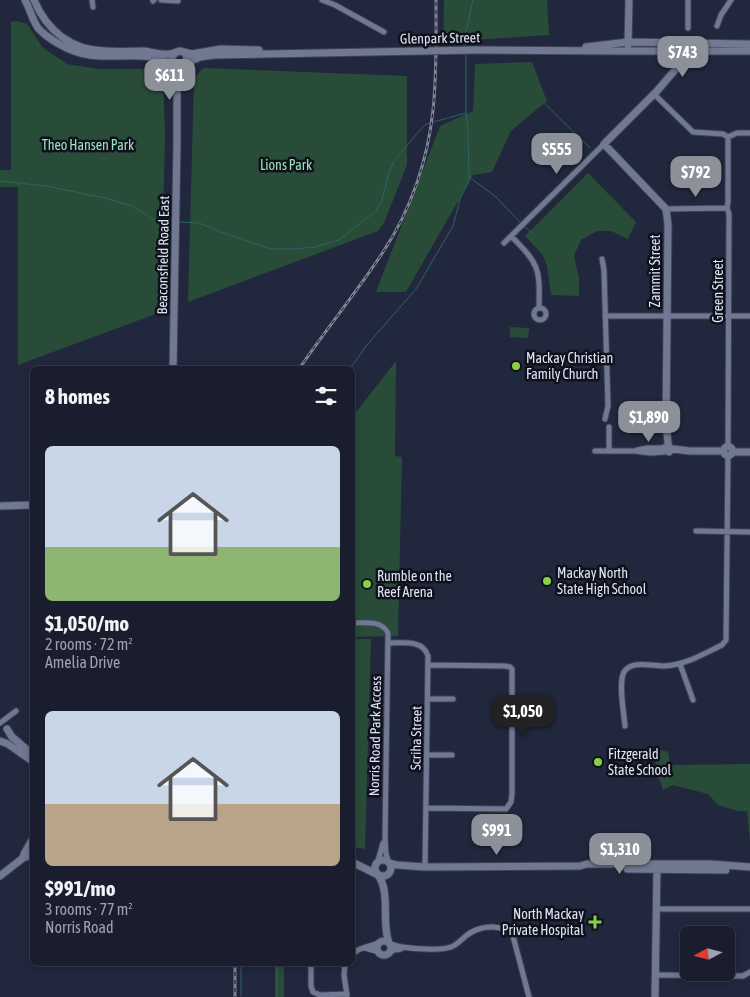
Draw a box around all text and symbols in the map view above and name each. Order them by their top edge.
street label: Glenpark Street [400,29,480,47]
pin: $743 [653,36,713,78]
text: $743 [668,43,698,61]
pin: $611 [140,58,200,101]
text: $611 [155,66,185,84]
pin: $555 [527,132,587,175]
park label: Theo Hansen Park [42,137,134,153]
text: $555 [542,140,572,158]
pin: $792 [666,156,726,198]
park label: Lions Park [260,157,312,173]
text: $792 [681,163,711,181]
street label: Beaconsfield Road East [154,196,172,314]
street label: Zammit Street [647,235,663,307]
street label: Green Street [710,259,726,323]
place label: Mackay Christian Family Church [526,350,613,382]
marker: Mackay Christian Family Church [510,360,522,372]
icon: filters [312,382,340,410]
text: 8 homes [45,384,110,408]
pin: $1,890 [608,400,690,443]
text: $1,890 [629,408,669,426]
icon: home [148,479,238,569]
place label: Mackay North State High School [557,565,647,597]
place label: Rumble on the Reef Arena [377,568,452,600]
marker: Mackay North State High School [541,575,553,587]
marker: Rumble on the Reef Arena [361,578,373,590]
text: $1,050/mo [45,611,129,635]
text: 2 rooms · 72 m² [45,635,133,653]
text: Amelia Drive [45,653,120,671]
street label: Norris Road Park Access [366,676,384,796]
pin: $1,050 [482,694,564,737]
text: $1,050 [503,702,543,720]
street label: Scriha Street [407,706,425,770]
icon: home [148,744,238,834]
place label: Fitzgerald State School [608,746,672,778]
marker: Fitzgerald State School [592,756,604,768]
pin: $991 [467,814,527,856]
text: $991 [482,821,512,839]
pin: $1,310 [579,832,661,875]
text: $1,310 [600,840,640,858]
text: $991/mo [45,876,116,900]
text: 3 rooms · 77 m² [45,900,133,918]
place label: North Mackay Private Hospital [502,906,584,938]
marker: North Mackay Private Hospital [588,915,602,929]
text: Norris Road [45,918,113,936]
north arrow [680,926,735,981]
map controls [680,926,735,981]

